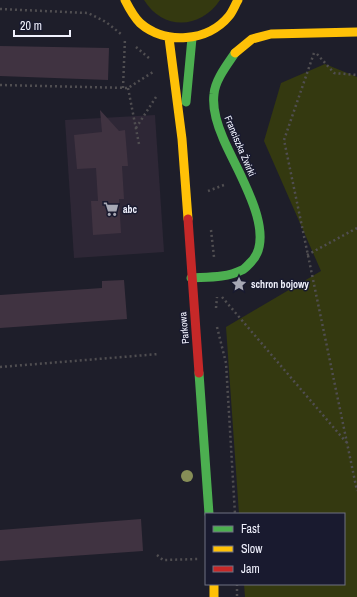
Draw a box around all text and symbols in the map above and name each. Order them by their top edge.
scale bar [14,12,70,38]
text: 20 m [20,18,42,34]
street label: Franciszka Żwirki [221,114,259,178]
supermarket icon: abc [102,200,120,218]
place label: abc [123,203,138,216]
place icon: schron bojowy [230,275,248,293]
place label: schron bojowy [251,278,309,291]
street label: Parkowa [176,311,192,344]
legend [205,513,345,585]
text: Fast [241,521,260,537]
text: Slow [241,541,263,557]
text: Jam [241,561,260,577]

